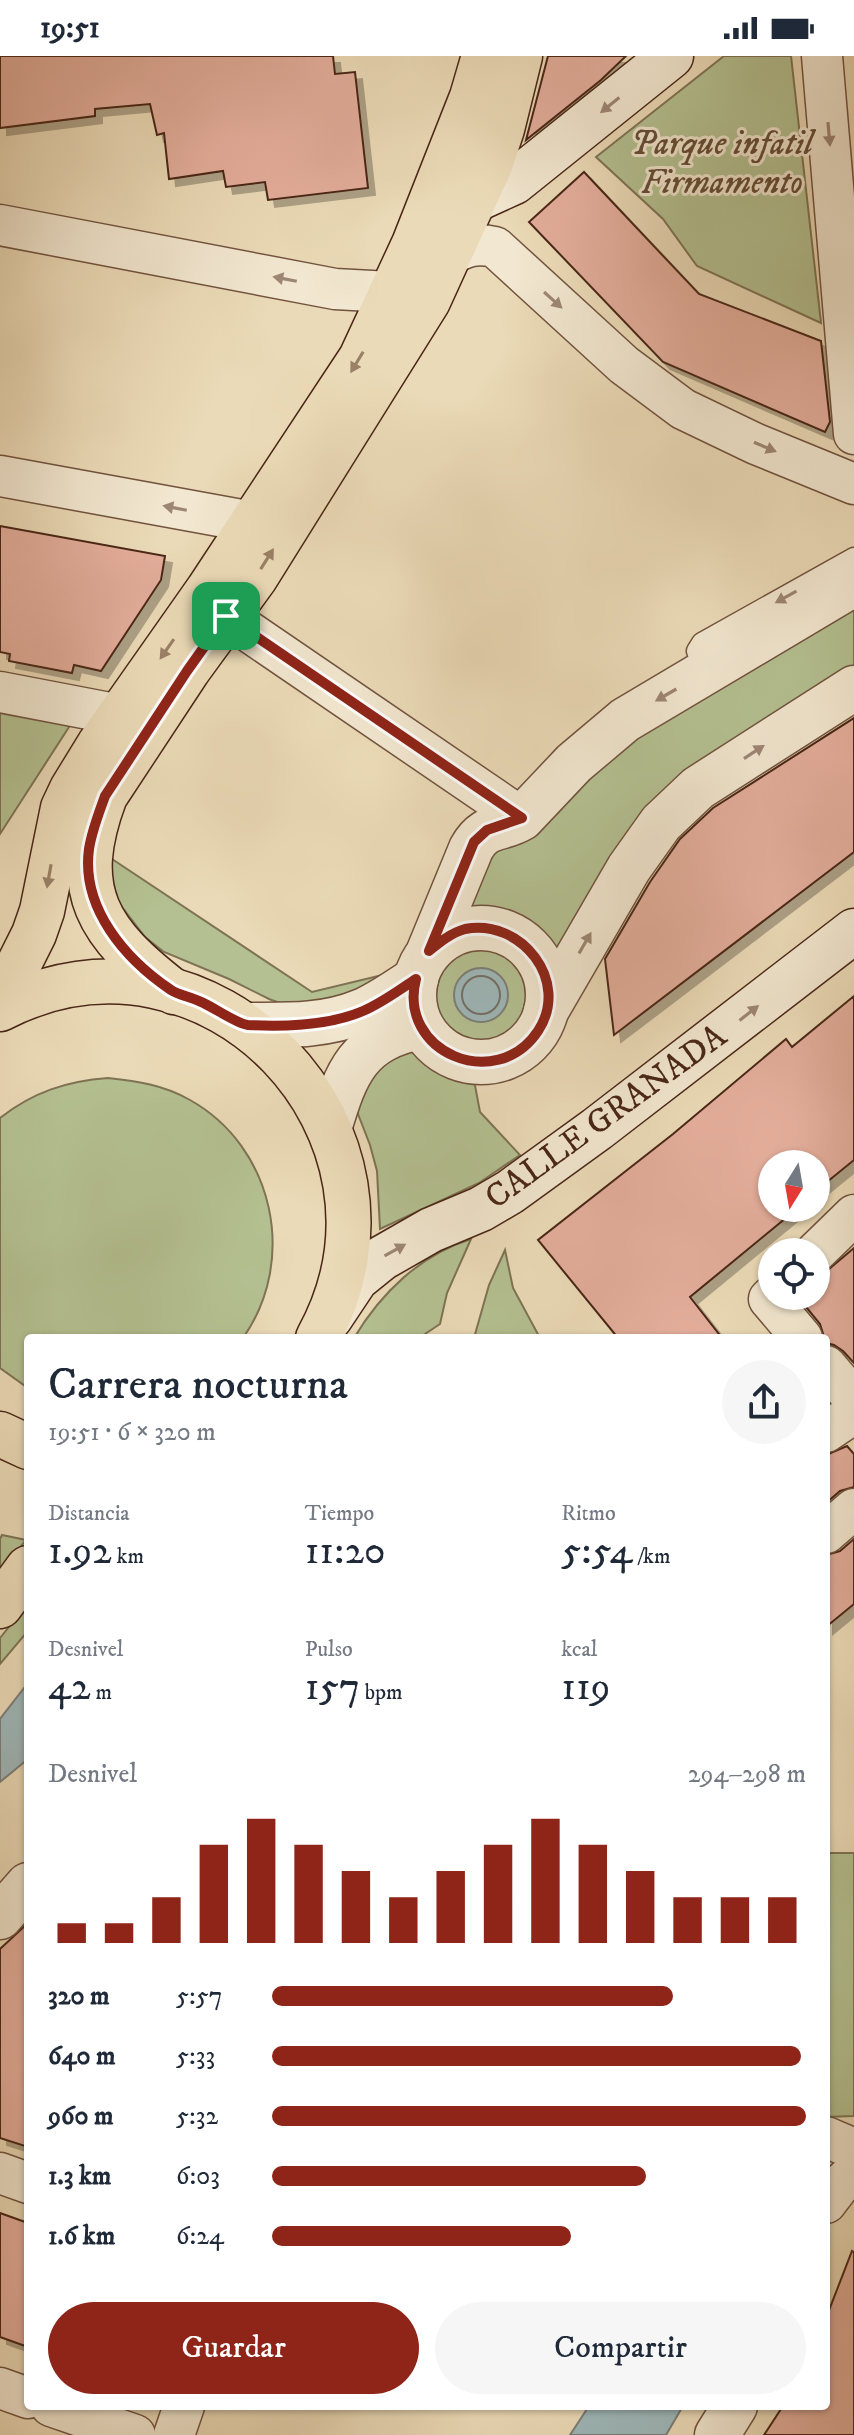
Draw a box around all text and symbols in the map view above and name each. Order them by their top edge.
text: 19:51 [40,10,100,47]
one-way arrow [600,96,620,113]
one-way arrow [822,122,835,147]
park label: Parque infatil Firmamento [631,123,816,204]
one-way arrow [272,273,297,285]
one-way arrow [543,290,562,308]
one-way arrow [350,351,364,373]
one-way arrow [753,440,777,453]
one-way arrow [162,502,187,514]
one-way arrow [260,548,274,570]
pin [192,582,260,650]
one-way arrow [775,589,797,603]
icon: arrive [204,594,248,638]
one-way arrow [159,638,175,659]
one-way arrow [655,688,677,702]
one-way arrow [743,745,765,760]
one-way arrow [43,864,55,889]
one-way arrow [578,932,592,955]
one-way arrow [739,1005,759,1021]
street label: CALLE GRANADA [477,1015,735,1219]
north arrow [758,1150,830,1222]
map controls [758,1150,830,1310]
button: locate [758,1238,830,1310]
one-way arrow [383,1243,406,1257]
text: Carrera nocturna [48,1358,348,1413]
button: share [722,1360,806,1444]
text: 19:51 · 6 × 320 m [48,1416,216,1449]
text: Distancia [48,1500,130,1527]
text: Tiempo [305,1500,374,1527]
text: Ritmo [561,1500,616,1527]
text: 1.92 [48,1527,112,1577]
text: 11:20 [305,1527,386,1577]
text: 5:54 [561,1527,632,1577]
text: km [112,1543,144,1570]
text: /km [632,1543,671,1570]
text: Desnivel [48,1636,123,1663]
text: Pulso [305,1636,353,1663]
text: kcal [561,1636,597,1663]
text: 42 [48,1663,91,1713]
text: 157 [305,1663,360,1713]
text: 119 [561,1663,611,1713]
text: m [91,1679,112,1706]
text: bpm [360,1679,403,1706]
text: Desnivel [48,1758,137,1791]
text: 294–298 m [688,1758,806,1791]
text: 320 m [48,1980,110,2013]
text: 5:57 [176,1980,222,2013]
text: 640 m [48,2040,116,2073]
text: 5:33 [176,2040,215,2073]
text: 960 m [48,2100,114,2133]
text: 5:32 [176,2100,218,2133]
text: 1.3 km [48,2160,111,2193]
text: 6:03 [176,2160,220,2193]
text: 1.6 km [48,2220,115,2253]
text: 6:24 [176,2220,224,2253]
button: Guardar [48,2302,419,2394]
button: Compartir [435,2302,806,2394]

